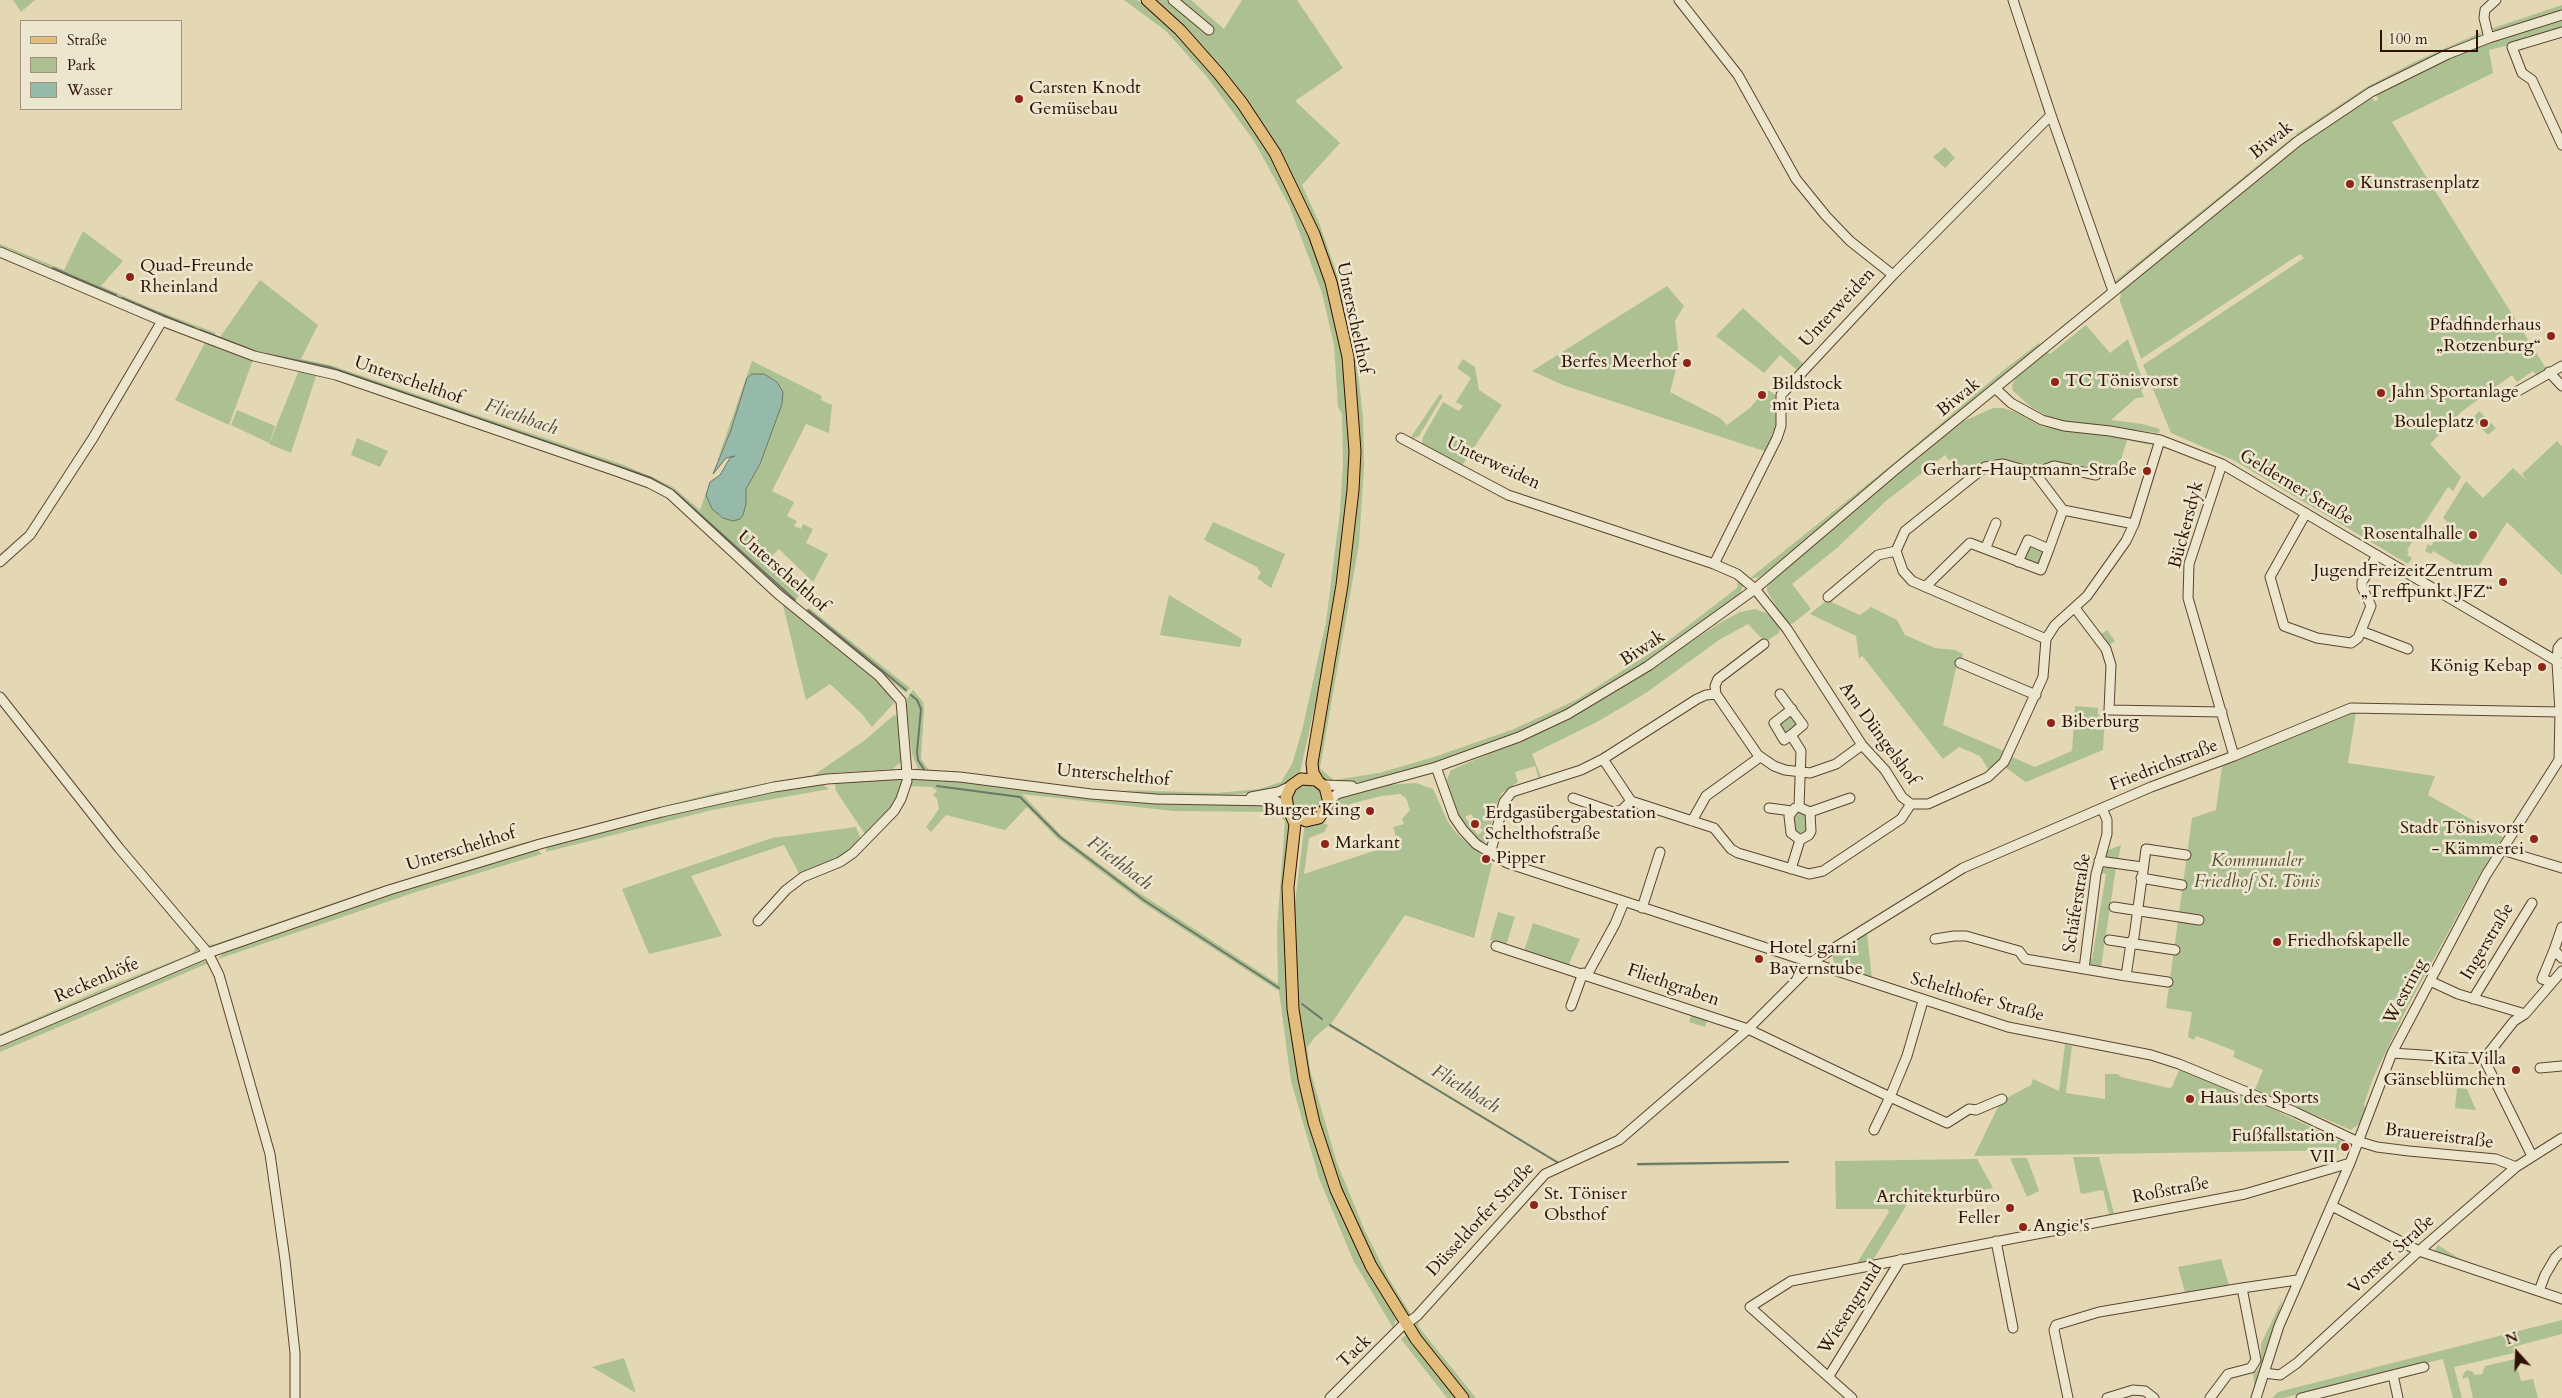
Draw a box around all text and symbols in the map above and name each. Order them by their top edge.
legend [20,20,182,110]
scale bar [2382,20,2480,52]
text: 100 m [2388,29,2428,49]
text: Straße [67,30,107,50]
text: Park [67,55,96,75]
place label: Carsten Knodt Gemüsebau [1029,78,1141,120]
text: Wasser [67,80,112,100]
marker: Carsten Knodt Gemüsebau [1013,93,1025,105]
street label: Biwak [2246,117,2298,165]
place label: Kunstrasenplatz [2360,173,2480,195]
marker: Kunstrasenplatz [2344,178,2356,190]
place label: Quad-Freunde Rheinland [140,256,254,298]
street label: Unterschelthof [1331,260,1375,376]
street label: Unterweiden [1796,264,1880,352]
marker: Quad-Freunde Rheinland [124,271,136,283]
place label: Pfadfinderhaus „Rotzenburg“ [2429,315,2541,358]
marker: Pfadfinderhaus „Rotzenburg“ [2545,330,2557,342]
street label: Unterschelthof [351,352,465,410]
place label: Berfes Meerhof [1561,352,1677,374]
marker: Berfes Meerhof [1681,357,1693,369]
place label: TC Tönisvorst [2065,371,2178,393]
place label: Bildstock mit Pieta [1772,374,1843,416]
street label: Biwak [1933,374,1985,422]
marker: TC Tönisvorst [2049,376,2061,388]
place label: Jahn Sportanlage [2391,382,2519,404]
marker: Jahn Sportanlage [2375,387,2387,399]
marker: Bildstock mit Pieta [1756,389,1768,401]
water label: Fliethbach [482,395,560,441]
place label: Bouleplatz [2394,412,2474,434]
marker: Bouleplatz [2478,417,2490,429]
street label: Unterweiden [1443,433,1543,495]
street label: Gelderner Straße [2235,446,2357,530]
place label: Gerhart-Hauptmann-Straße [1923,460,2137,482]
marker: Gerhart-Hauptmann-Straße [2141,465,2153,477]
street label: Bückersdyk [2165,479,2209,571]
place label: Rosentalhalle [2363,524,2463,546]
street label: Unterschelthof [732,527,832,617]
marker: Rosentalhalle [2467,529,2479,541]
place label: JugendFreizeitZentrum „Treffpunkt JFZ“ [2313,561,2493,604]
marker: JugendFreizeitZentrum „Treffpunkt JFZ“ [2497,576,2509,588]
street label: Biwak [1617,627,1669,671]
place label: König Kebap [2430,656,2532,678]
marker: König Kebap [2536,661,2548,673]
street label: Am Düngelshof [1834,678,1922,790]
place label: Biberburg [2061,712,2139,734]
marker: Biberburg [2045,717,2057,729]
street label: Friedrichstraße [2107,735,2221,797]
street label: Unterschelthof [1056,760,1170,792]
place label: Burger King [1263,800,1360,822]
place label: Erdgasübergabestation Schelthofstraße [1485,803,1656,846]
marker: Burger King [1364,805,1376,817]
marker: Erdgasübergabestation Schelthofstraße [1469,818,1481,830]
place label: Stadt Tönisvorst - Kämmerei [2400,818,2524,861]
street label: Unterschelthof [404,823,518,877]
water label: Fliethbach [1082,832,1156,896]
place label: Markant [1335,833,1400,855]
marker: Stadt Tönisvorst - Kämmerei [2528,833,2540,845]
marker: Markant [1319,838,1331,850]
place label: Pipper [1496,848,1546,870]
park label: Kommunaler Friedhof St. Tönis [2194,851,2320,894]
street label: Schäferstraße [2059,852,2097,954]
marker: Pipper [1480,853,1492,865]
street label: Ingerstraße [2457,900,2519,984]
place label: Friedhofskapelle [2287,931,2410,953]
marker: Friedhofskapelle [2271,936,2283,948]
place label: Hotel garni Bayernstube [1769,938,1863,981]
street label: Reckenhöfe [51,953,143,1009]
marker: Hotel garni Bayernstube [1753,953,1765,965]
street label: Westring [2380,955,2432,1029]
street label: Fliethgraben [1624,960,1722,1012]
street label: Schelthofer Straße [1908,969,2046,1027]
place label: Kita Villa Gänseblümchen [2384,1049,2506,1092]
water label: Fliethbach [1427,1061,1503,1119]
marker: Kita Villa Gänseblümchen [2510,1064,2522,1076]
place label: Haus des Sports [2200,1088,2319,1110]
marker: Haus des Sports [2184,1093,2196,1105]
street label: Brauereistraße [2383,1120,2495,1154]
place label: Fußfallstation VII [2232,1126,2335,1168]
marker: Fußfallstation VII [2339,1141,2351,1153]
street label: Düsseldorfer Straße [1423,1158,1539,1282]
street label: Roßstraße [2131,1173,2211,1209]
place label: St. Töniser Obsthof [1544,1184,1627,1226]
place label: Architekturbüro Feller [1876,1187,2000,1230]
marker: St. Töniser Obsthof [1528,1199,1540,1211]
marker: Architekturbüro Feller [2004,1202,2016,1214]
street label: Vorster Straße [2344,1211,2440,1299]
place label: Angie's [2033,1216,2089,1238]
marker: Angie's [2017,1221,2029,1233]
street label: Wiesengrund [1814,1259,1888,1359]
text: N [2503,1327,2521,1349]
north arrow [2492,1328,2542,1378]
street label: Tack [1334,1331,1376,1373]

